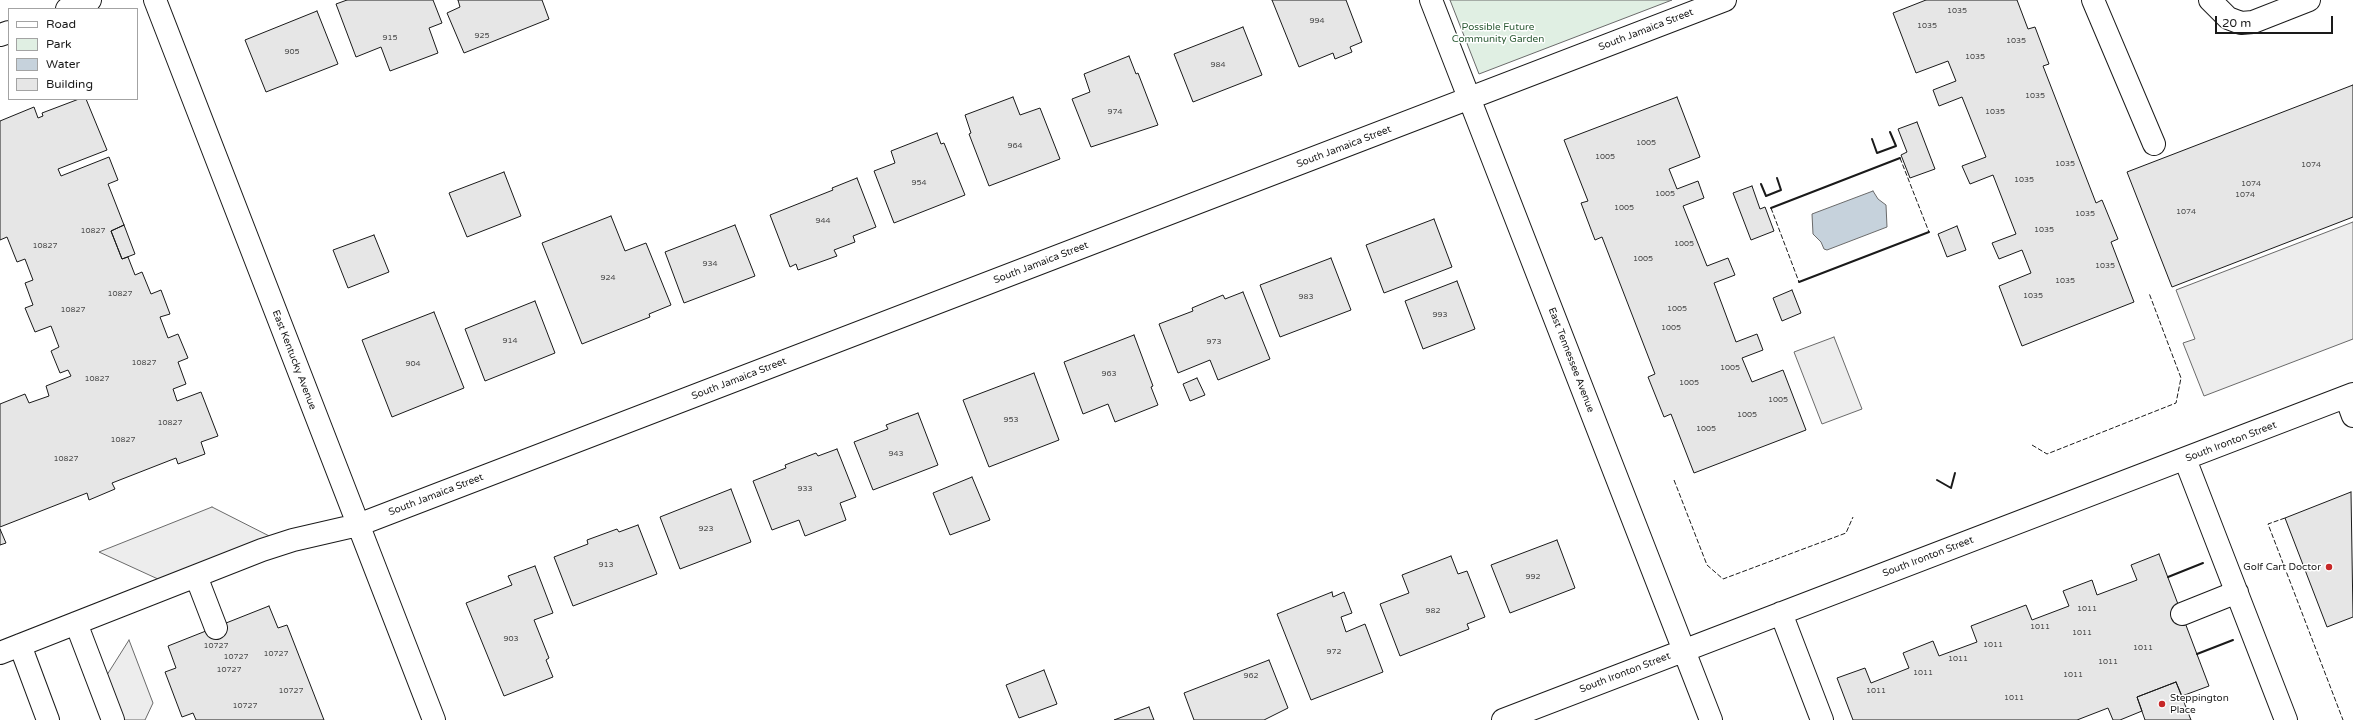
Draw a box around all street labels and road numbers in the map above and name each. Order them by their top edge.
street label: South Jamaica Street [1597,6,1695,54]
street label: South Jamaica Street [1295,123,1393,171]
street label: South Jamaica Street [992,239,1090,287]
street label: East Tennessee Avenue [1545,306,1597,414]
street label: East Kentucky Avenue [269,308,319,412]
street label: South Jamaica Street [690,355,788,403]
street label: South Ironton Street [2184,419,2278,465]
street label: South Jamaica Street [387,471,485,519]
street label: South Ironton Street [1881,534,1975,580]
street label: South Ironton Street [1578,650,1672,696]

